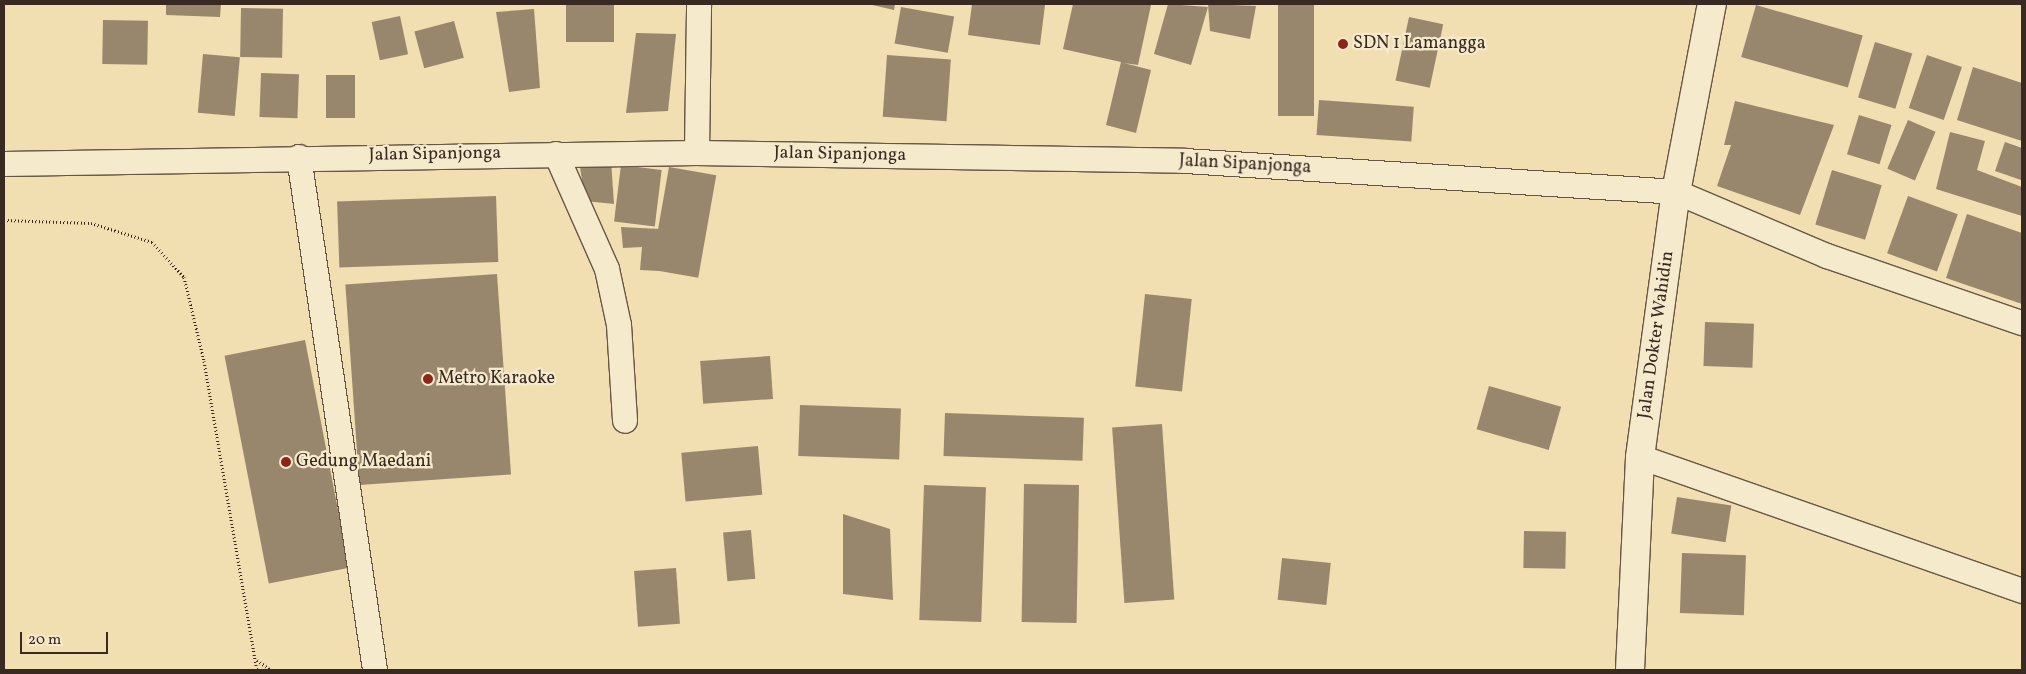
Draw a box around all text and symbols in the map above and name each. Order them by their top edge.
place label: SDN 1 Lamangga [1353,33,1486,55]
marker: SDN 1 Lamangga [1337,38,1349,50]
street label: Jalan Sipanjonga [369,143,501,167]
street label: Jalan Sipanjonga [774,143,906,167]
street label: Jalan Sipanjonga [1178,151,1312,179]
street label: Jalan Dokter Wahidin [1634,249,1680,421]
place label: Metro Karaoke [438,368,555,390]
marker: Metro Karaoke [422,373,434,385]
place label: Gedung Maedani [296,451,431,473]
marker: Gedung Maedani [280,456,292,468]
scale bar [22,622,110,654]
text: 20 m [28,630,61,651]

